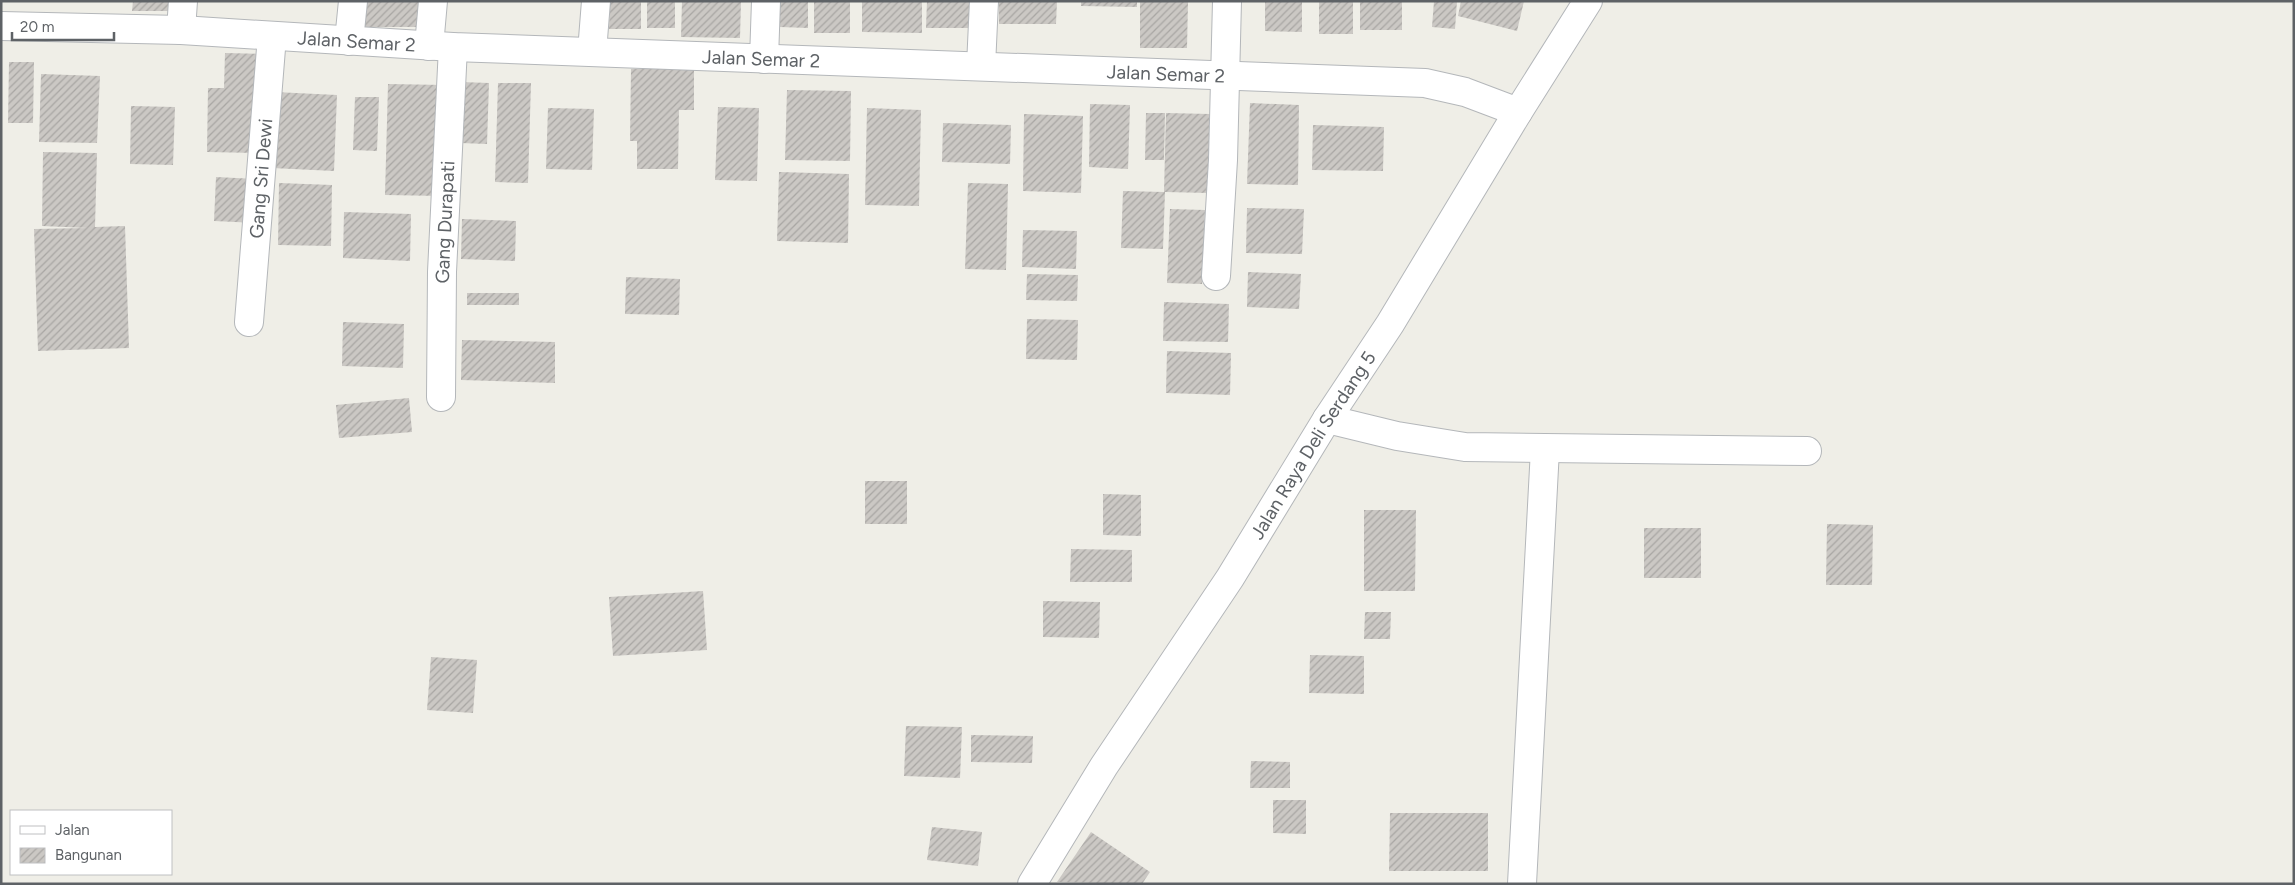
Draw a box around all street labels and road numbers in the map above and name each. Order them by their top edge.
street label: Jalan Semar 2 [297,26,416,57]
street label: Jalan Semar 2 [702,45,821,73]
street label: Jalan Semar 2 [1106,60,1225,88]
street label: Gang Sri Dewi [245,118,277,239]
street label: Gang Durapati [431,160,459,284]
street label: Jalan Raya Deli Serdang 5 [1245,347,1381,544]

